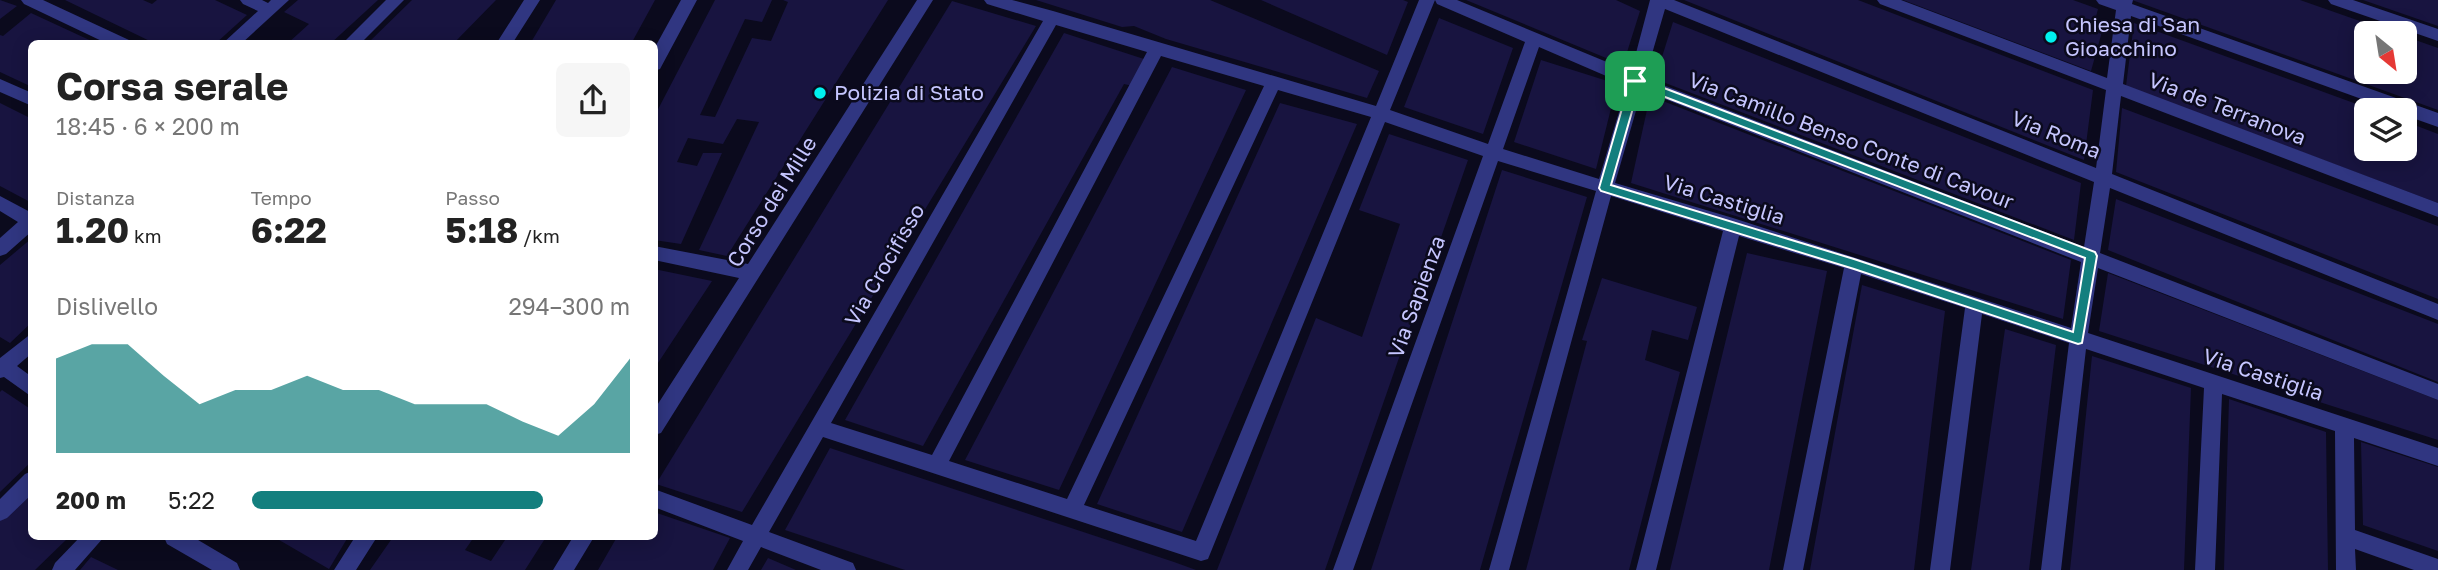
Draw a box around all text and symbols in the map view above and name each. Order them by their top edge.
place label: Chiesa di San Gioacchino [2065,11,2200,61]
north arrow [2354,21,2417,84]
map controls [2354,21,2417,161]
marker: Chiesa di San Gioacchino [2043,29,2059,45]
pin [1605,51,1665,111]
icon: arrive [1616,62,1654,100]
text: Corsa serale [56,63,288,108]
button: share [556,63,630,137]
street label: Via Camillo Benso Conte di Cavour [1685,66,2018,214]
street label: Via de Terranova [2145,66,2310,150]
place label: Polizia di Stato [834,79,984,105]
marker: Polizia di Stato [812,85,828,101]
button: layers [2354,98,2417,161]
street label: Via Roma [2008,104,2105,164]
text: 18:45 · 6 × 200 m [56,112,240,140]
street label: Corso dei Mille [721,131,822,272]
street label: Via Castiglia [1661,168,1788,230]
text: Distanza [56,186,135,209]
text: Tempo [251,186,312,209]
text: Passo [445,186,500,209]
street label: Via Crocifisso [839,199,930,330]
text: 1.20 [56,209,129,251]
text: 6:22 [251,209,327,251]
text: 5:18 [445,209,518,251]
text: km [129,224,162,247]
text: /km [518,224,560,247]
street label: Via Sapienza [1382,232,1450,361]
text: Dislivello [56,292,158,320]
text: 294–300 m [508,292,630,320]
street label: Via Castiglia [2200,342,2327,406]
text: 200 m [56,486,126,514]
text: 5:22 [168,486,215,514]

